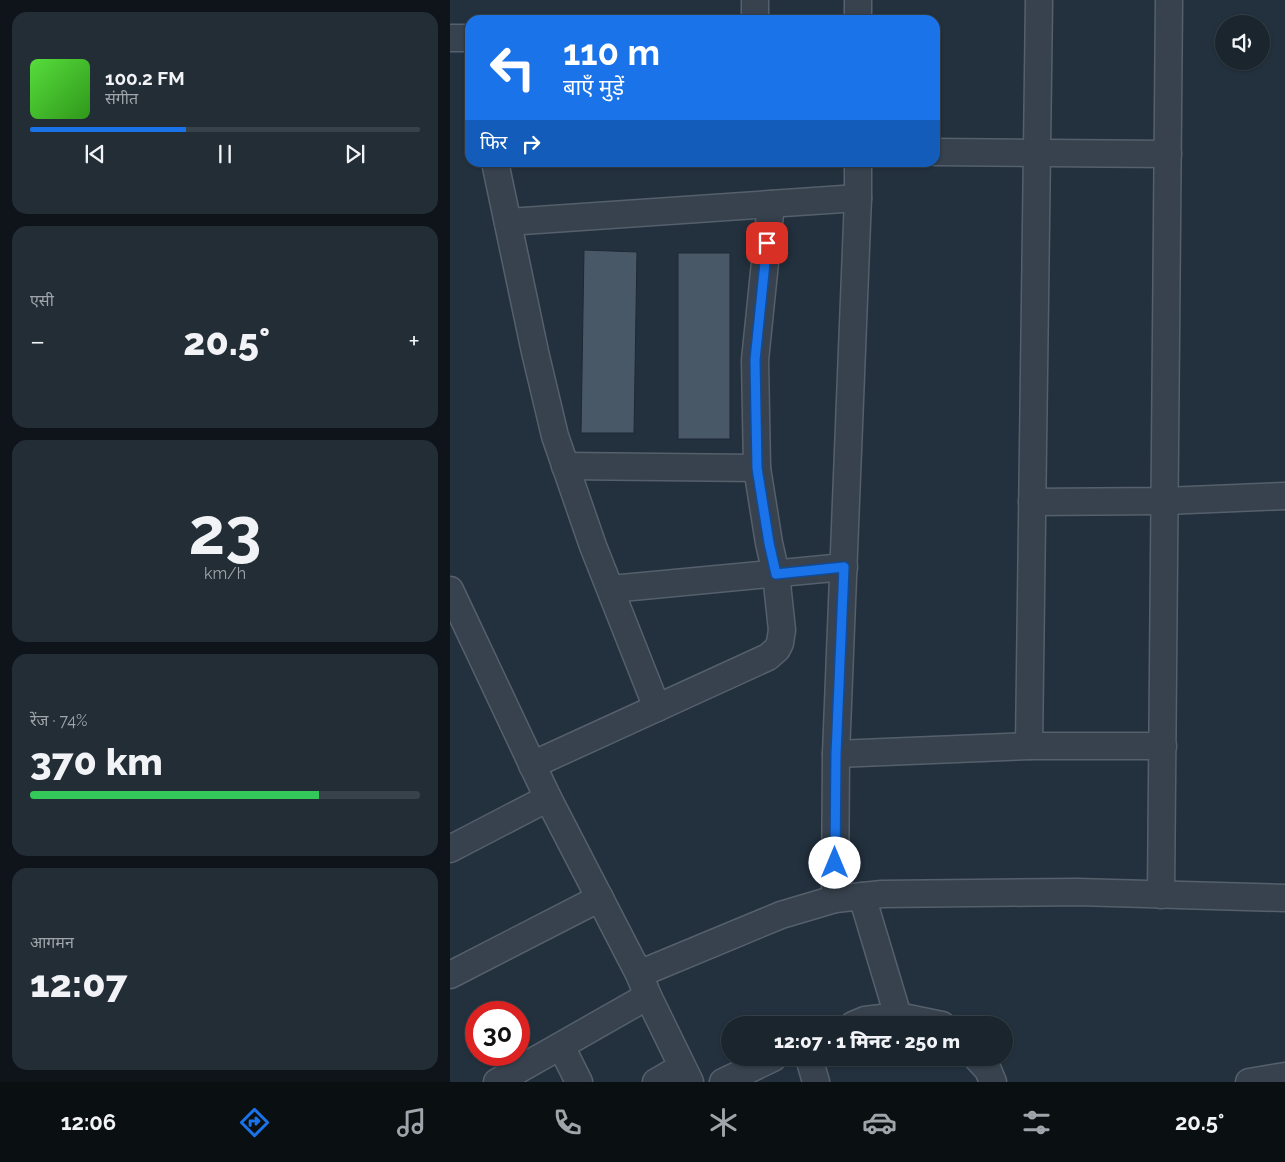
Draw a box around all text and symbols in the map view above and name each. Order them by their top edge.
map controls [1215,15,1270,70]
button: sound [1215,15,1270,70]
text: 110 m [563,32,660,73]
icon: left [480,35,545,100]
text: 100.2 FM [105,67,185,89]
text: बाएँ मुड़ें [563,74,624,100]
text: संगीत [105,89,138,108]
icon: right [517,130,545,158]
text: फिर [480,131,507,153]
icon: previous [81,140,109,168]
icon: pause [211,140,239,168]
icon: next [341,140,369,168]
pin [746,222,788,264]
icon: arrive [753,229,781,257]
text: एसी [30,291,54,310]
text: 20.5° [183,319,270,364]
text: − [30,325,45,358]
text: + [408,325,420,358]
text: 23 [189,493,261,569]
text: km/h [204,564,246,583]
text: रेंज · 74% [30,711,88,730]
text: 370 km [30,739,163,784]
position arrow [808,836,860,888]
text: आगमन [30,933,74,952]
text: 12:07 [30,961,127,1006]
speed limit sign: 30 [465,1001,530,1066]
text: 12:07 · 1 मिनट · 250 m [774,1030,960,1052]
icon: directions [237,1105,272,1140]
icon: music [394,1105,429,1140]
icon: phone [550,1105,585,1140]
icon: climate [706,1105,741,1140]
icon: car [862,1105,897,1140]
icon: filters [1019,1105,1054,1140]
text: 12:06 [61,1109,116,1135]
text: 20.5° [1175,1109,1224,1135]

